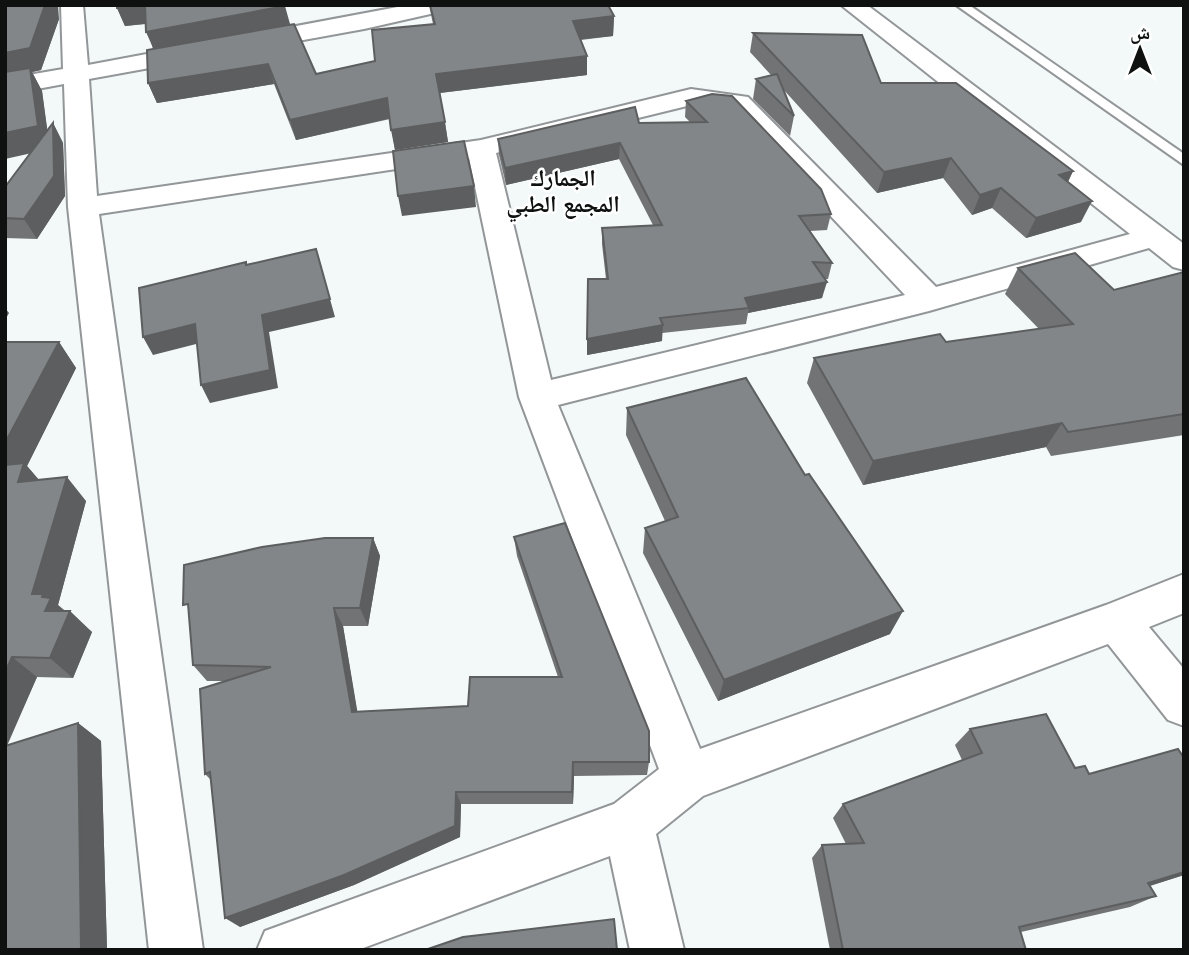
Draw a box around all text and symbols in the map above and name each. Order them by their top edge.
north arrow [1105,14,1175,84]
text: ش [1130,21,1150,44]
district label: الجمارك المجمع الطبي [506,164,620,223]

